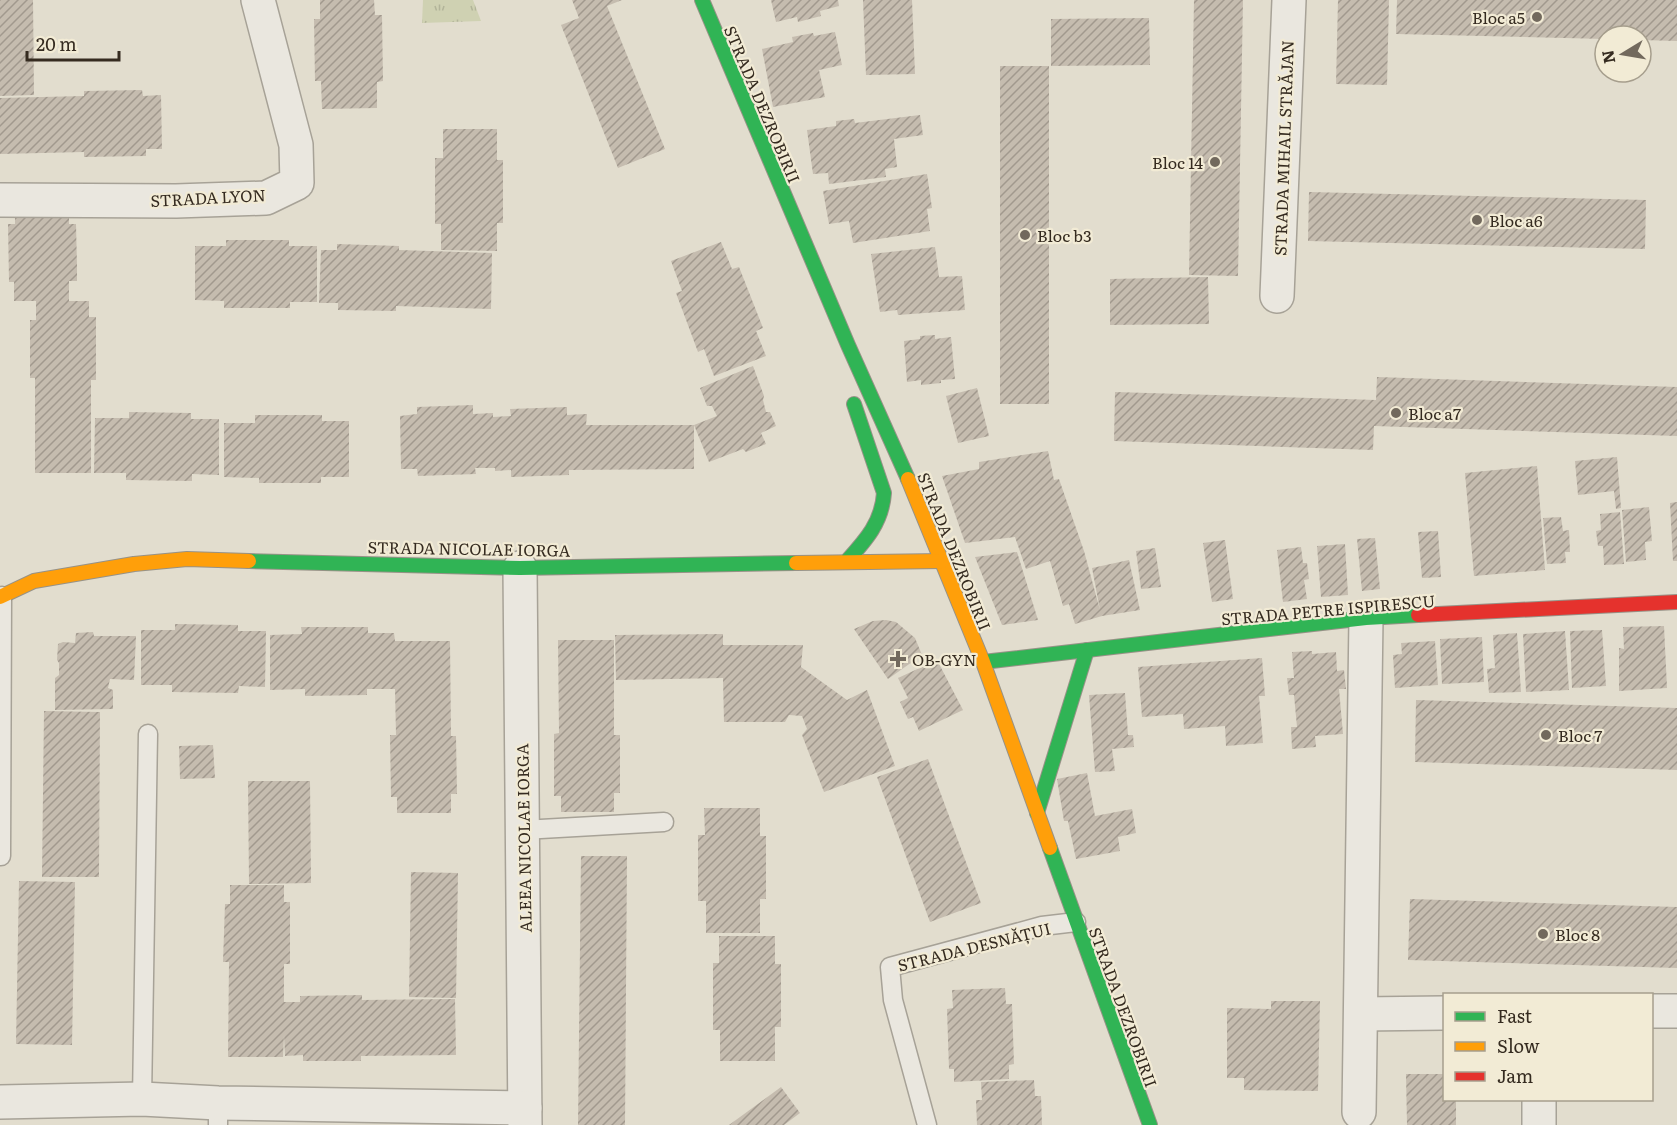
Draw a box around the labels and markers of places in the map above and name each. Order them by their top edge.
place label: Bloc a5 [1472,5,1525,29]
marker: Bloc a5 [1530,10,1544,24]
place label: Bloc 14 [1152,150,1203,174]
marker: Bloc 14 [1208,155,1222,169]
place label: Bloc a6 [1489,208,1543,232]
marker: Bloc a6 [1470,213,1484,227]
place label: Bloc b3 [1037,223,1092,247]
marker: Bloc b3 [1018,228,1032,242]
place label: Bloc a7 [1408,401,1461,425]
marker: Bloc a7 [1389,406,1403,420]
place label: OB-GYN [912,647,977,671]
marker: OB-GYN [889,650,907,668]
place label: Bloc 7 [1558,723,1602,747]
marker: Bloc 7 [1539,728,1553,742]
place label: Bloc 8 [1555,922,1600,946]
marker: Bloc 8 [1536,927,1550,941]

